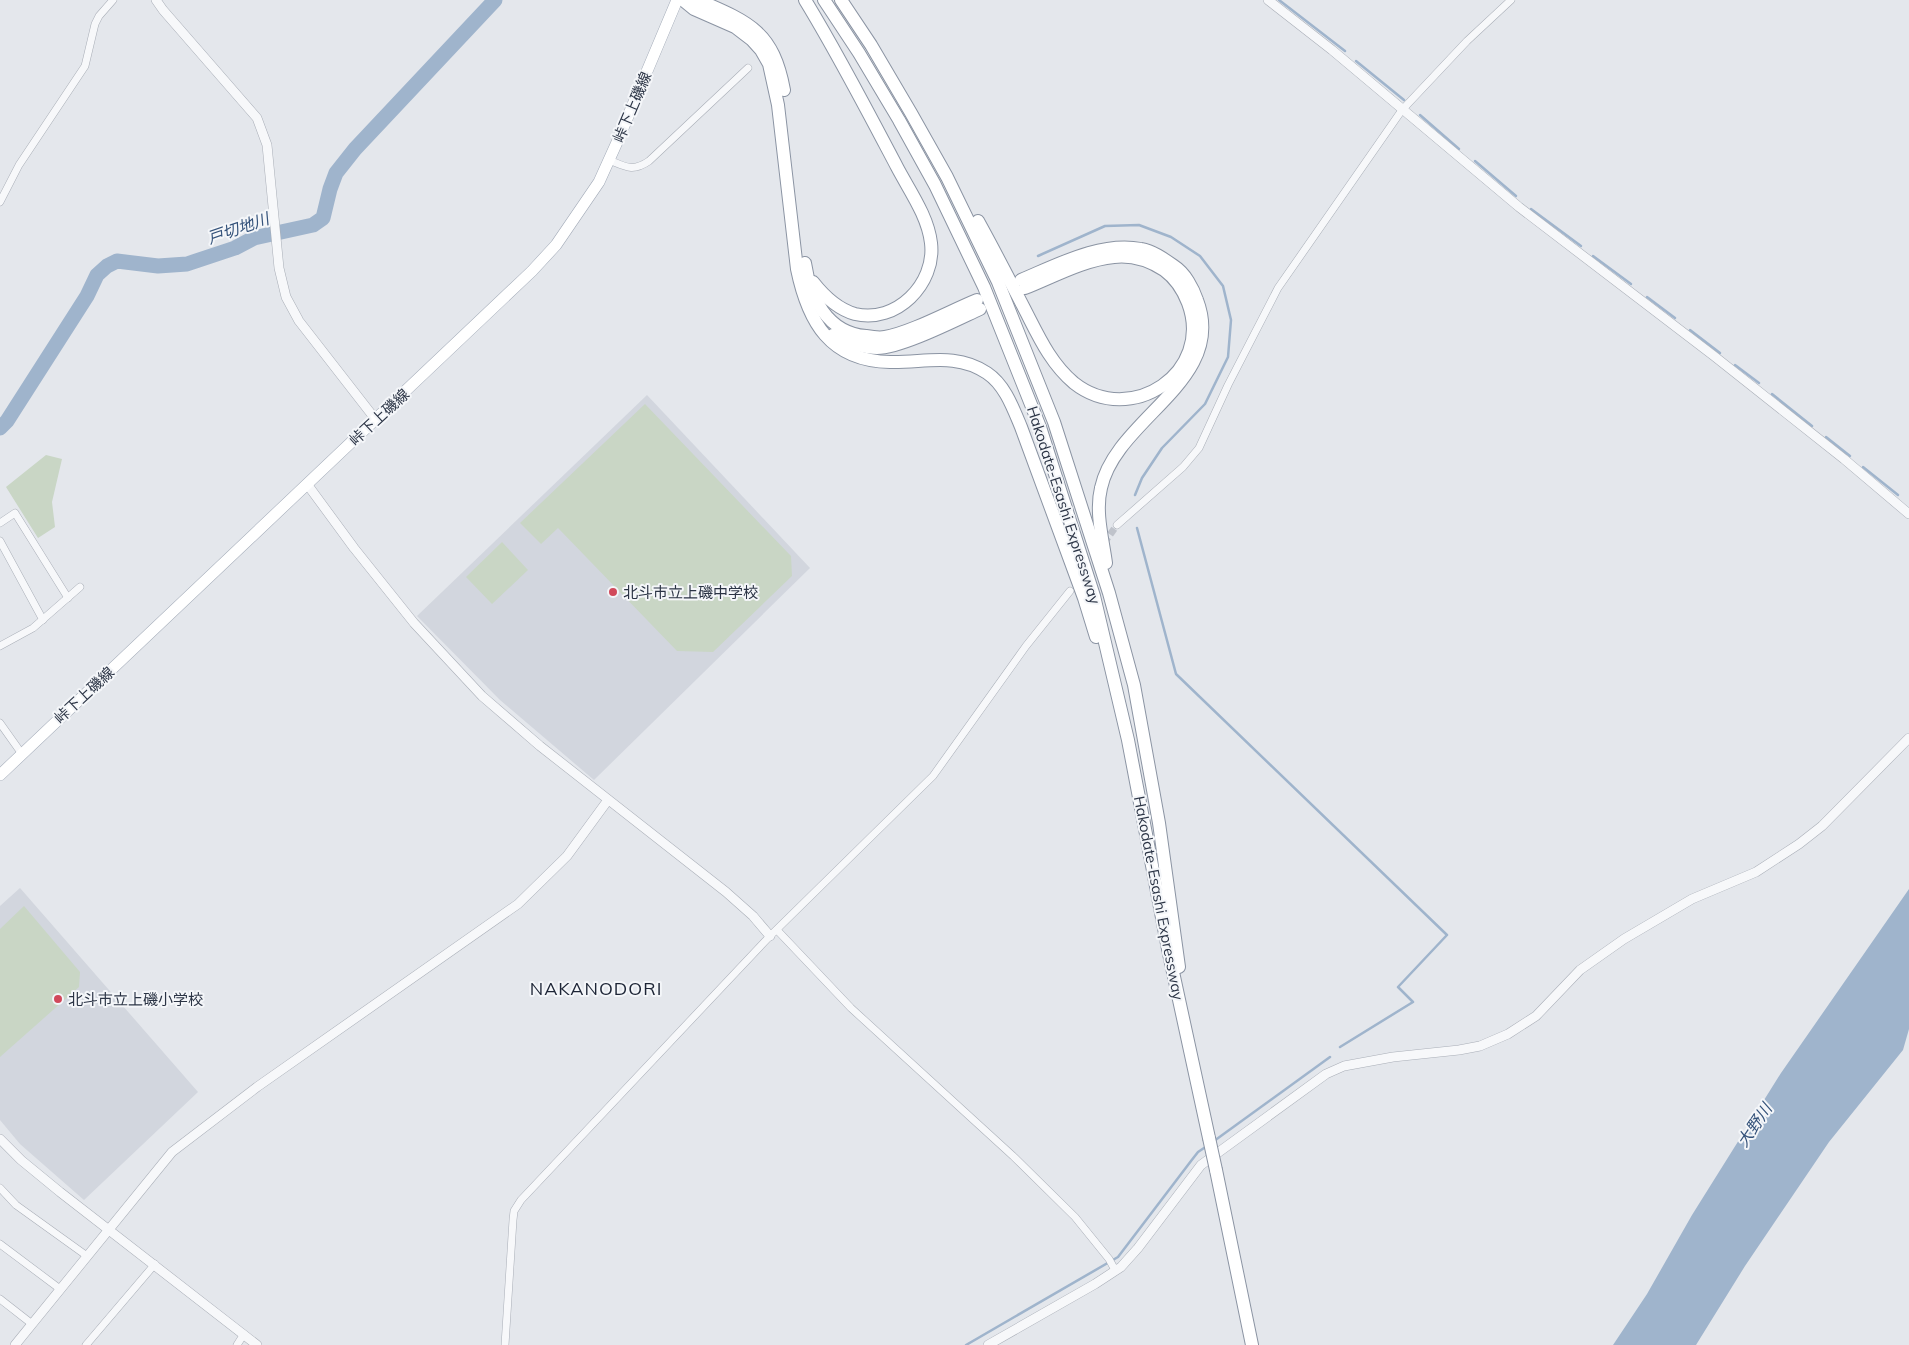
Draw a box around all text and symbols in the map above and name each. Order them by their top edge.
street label: 峠下上磯線 [609,69,655,145]
water label: 戸切地川 [204,207,273,248]
street label: 峠下上磯線 [345,384,413,450]
street label: Hakodate-Esashi Expressway [1023,404,1105,607]
place label: 北斗市立上磯中学校 [623,583,758,602]
marker: 北斗市立上磯中学校 [607,586,619,598]
street label: 峠下上磯線 [50,662,118,728]
street label: Hakodate-Esashi Expressway [1130,794,1188,1002]
district label: NAKANODORI [530,977,662,1000]
place label: 北斗市立上磯小学校 [68,990,203,1009]
marker: 北斗市立上磯小学校 [52,993,64,1005]
water label: 大野川 [1732,1098,1777,1150]

